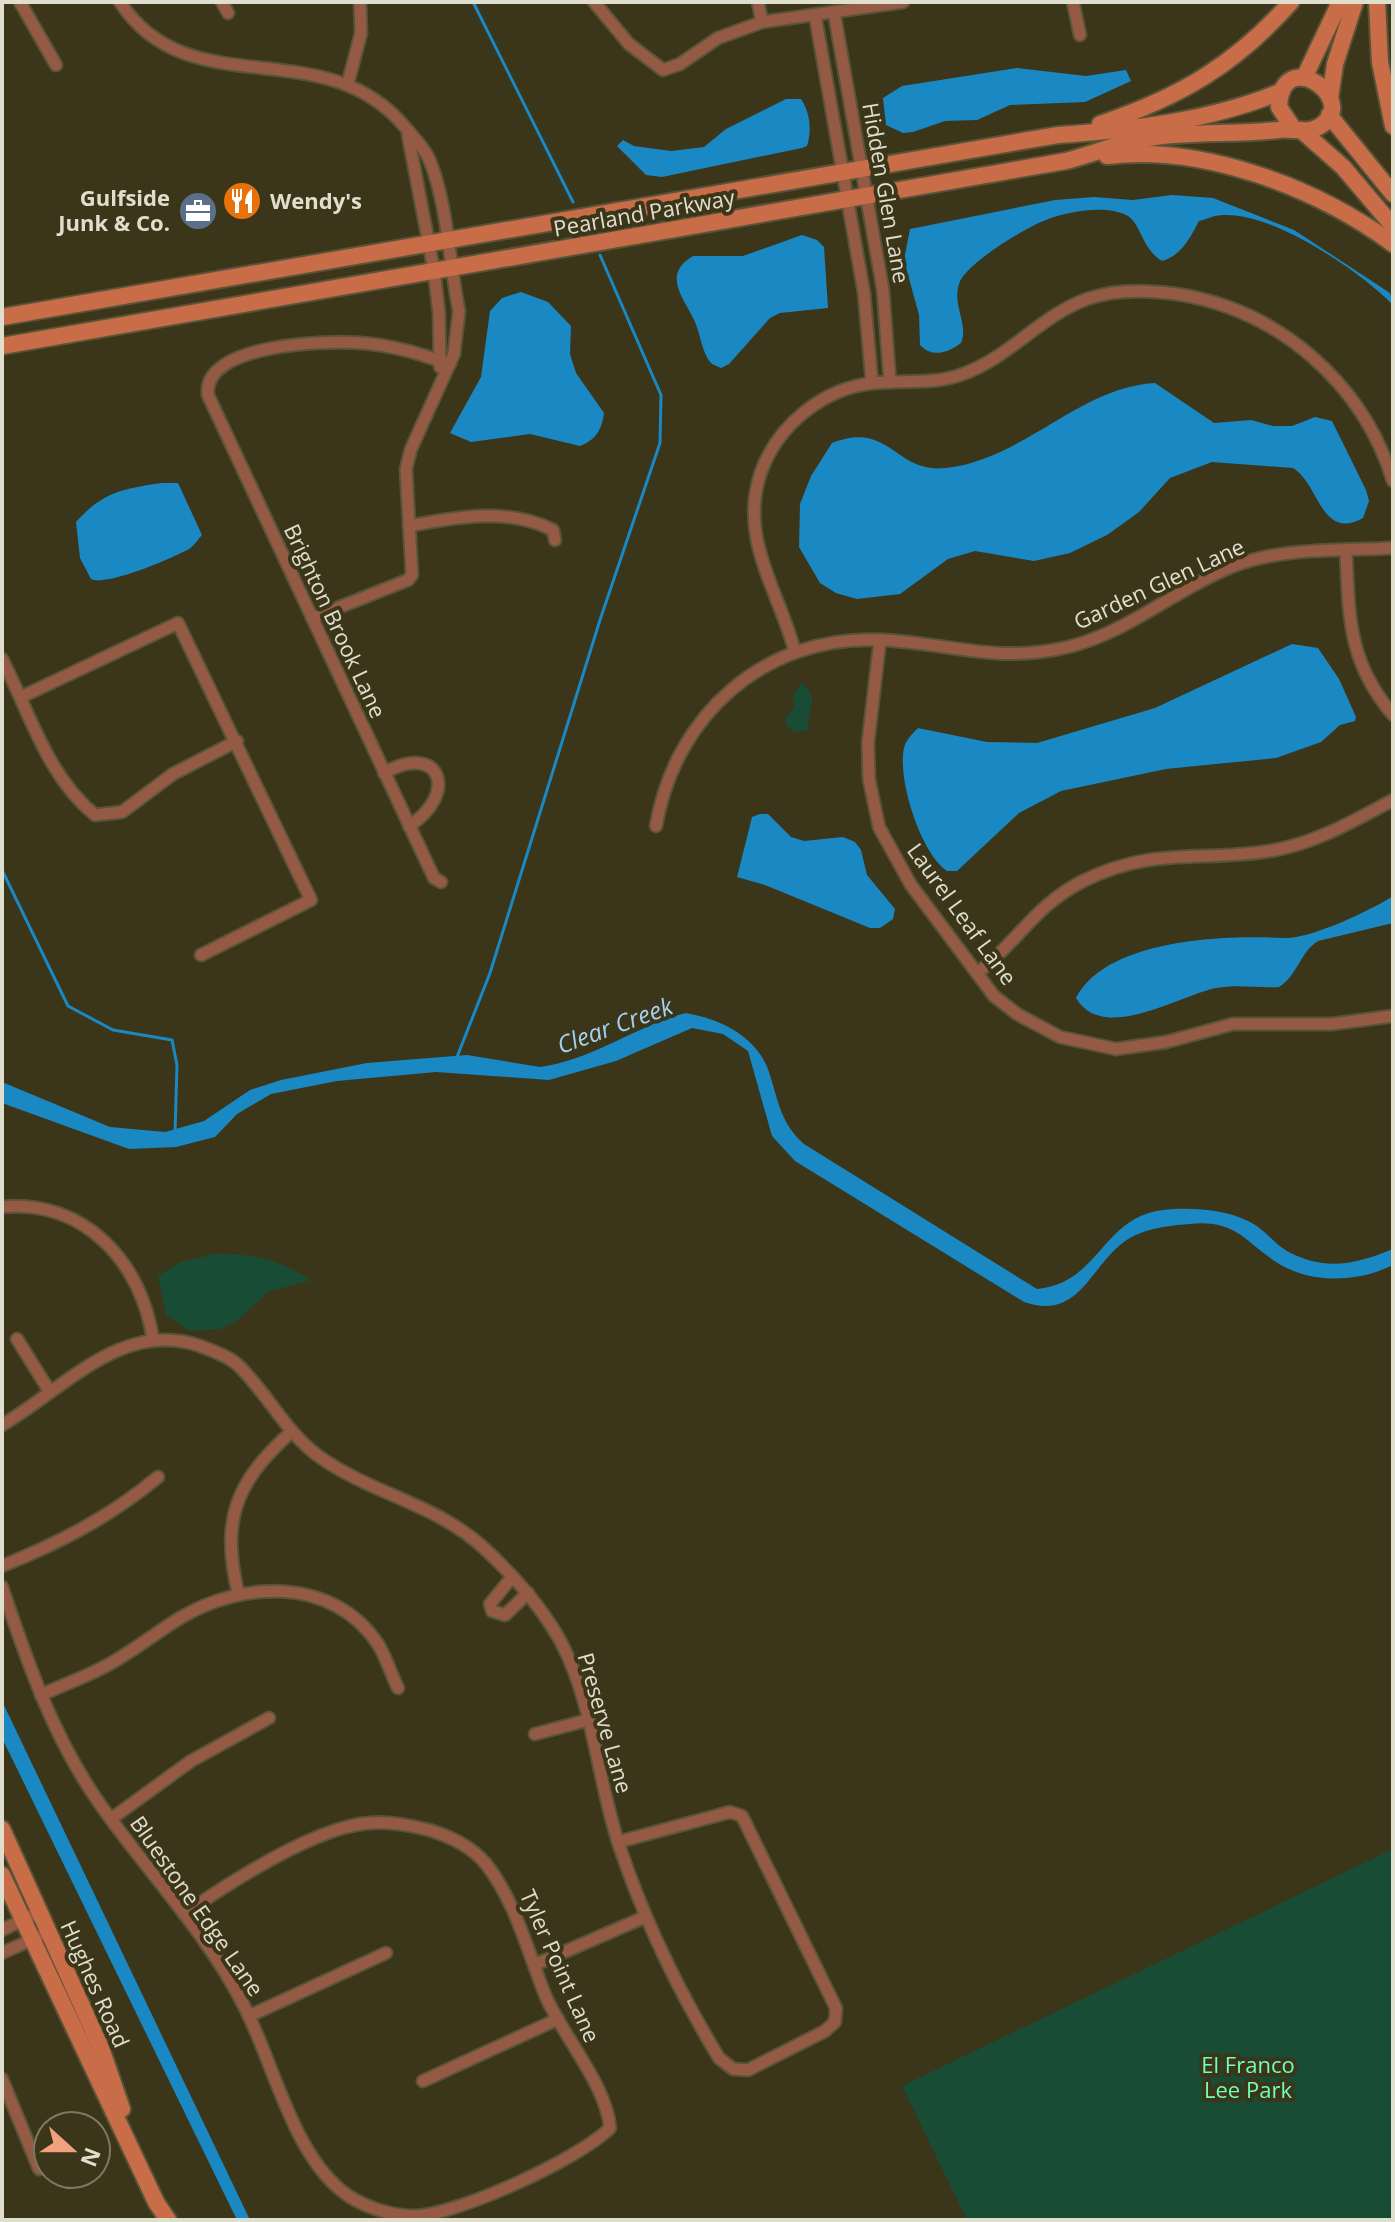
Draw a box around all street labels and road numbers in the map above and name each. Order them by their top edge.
street label: Hidden Glen Lane [856,100,918,286]
street label: Pearland Parkway [551,181,738,243]
street label: Brighton Brook Lane [278,519,394,723]
street label: Garden Glen Lane [1068,530,1249,636]
street label: Laurel Leaf Lane [901,836,1024,990]
street label: Preserve Lane [572,1649,640,1797]
street label: Bluestone Edge Lane [124,1809,271,2002]
street label: Tyler Point Lane [514,1884,608,2047]
street label: Hughes Road [55,1915,137,2052]

